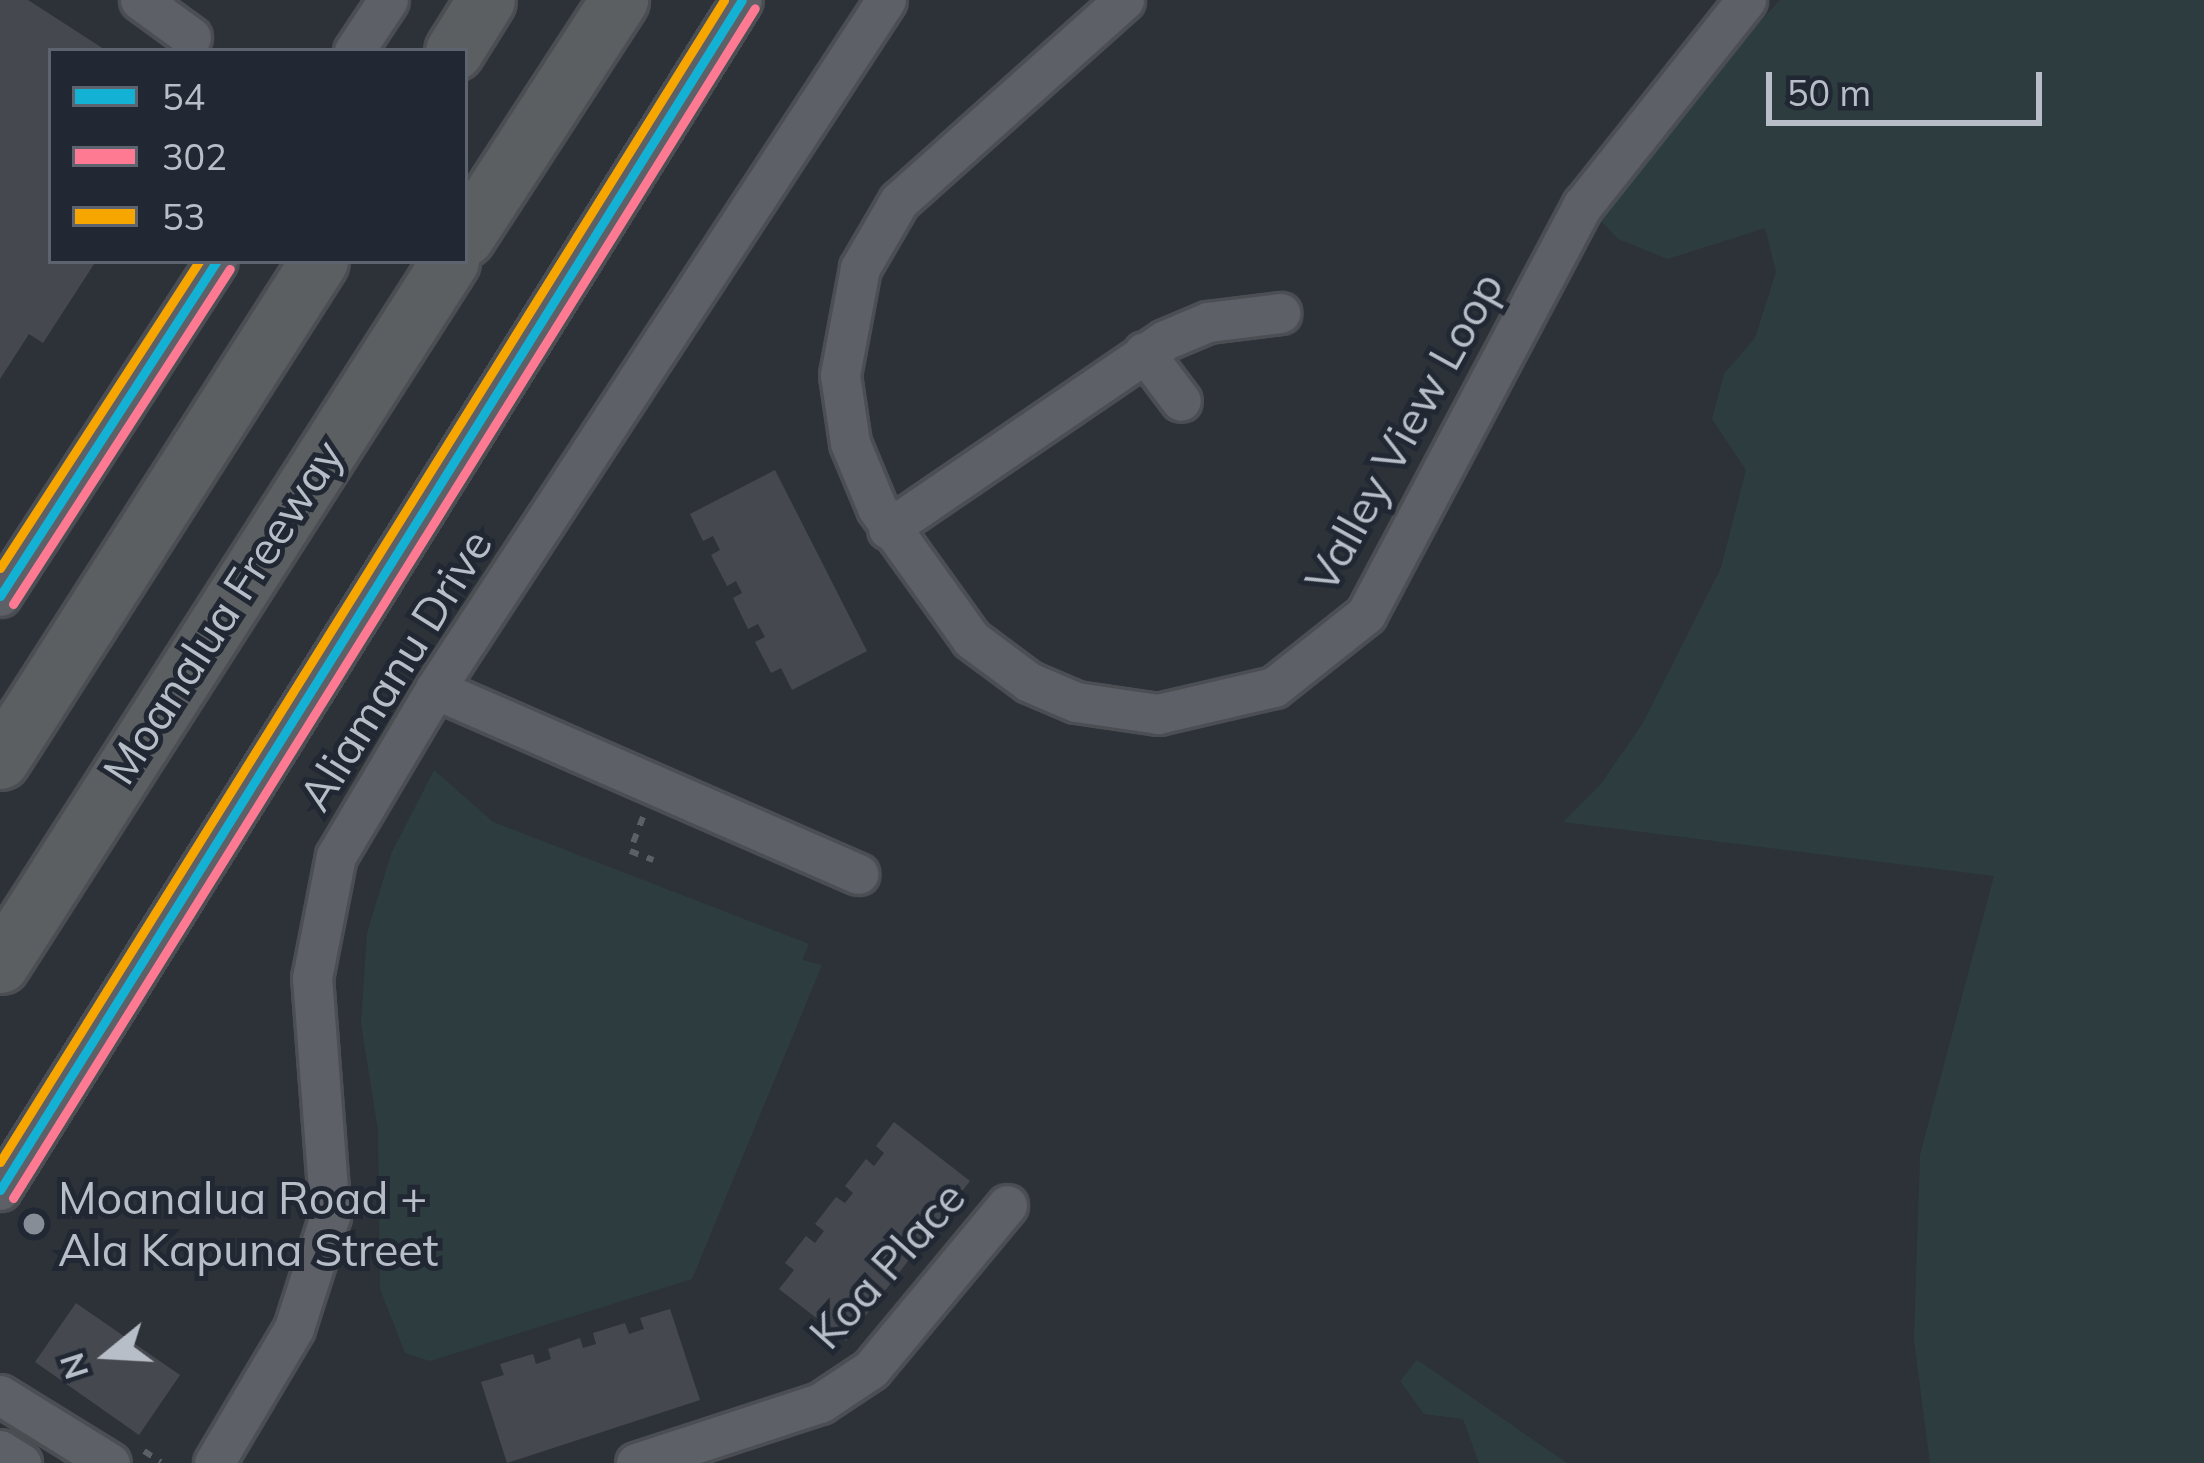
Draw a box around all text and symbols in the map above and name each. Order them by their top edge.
legend [48,48,468,264]
scale bar [1772,48,2048,122]
text: 50 m [1787,70,1871,115]
text: 54 [162,74,205,119]
text: 302 [162,134,227,179]
text: 53 [162,194,205,239]
street label: Valley View Loop [1294,263,1514,601]
street label: Moanalua Freeway [92,430,354,794]
street label: Aliamanu Drive [287,520,503,820]
street label: Koa Place [798,1170,976,1360]
place label: Moanalua Road + Ala Kapuna Street [58,1171,439,1277]
marker: Moanalua Road + Ala Kapuna Street [21,1211,47,1237]
north arrow [48,1295,168,1415]
text: N [50,1348,97,1384]

